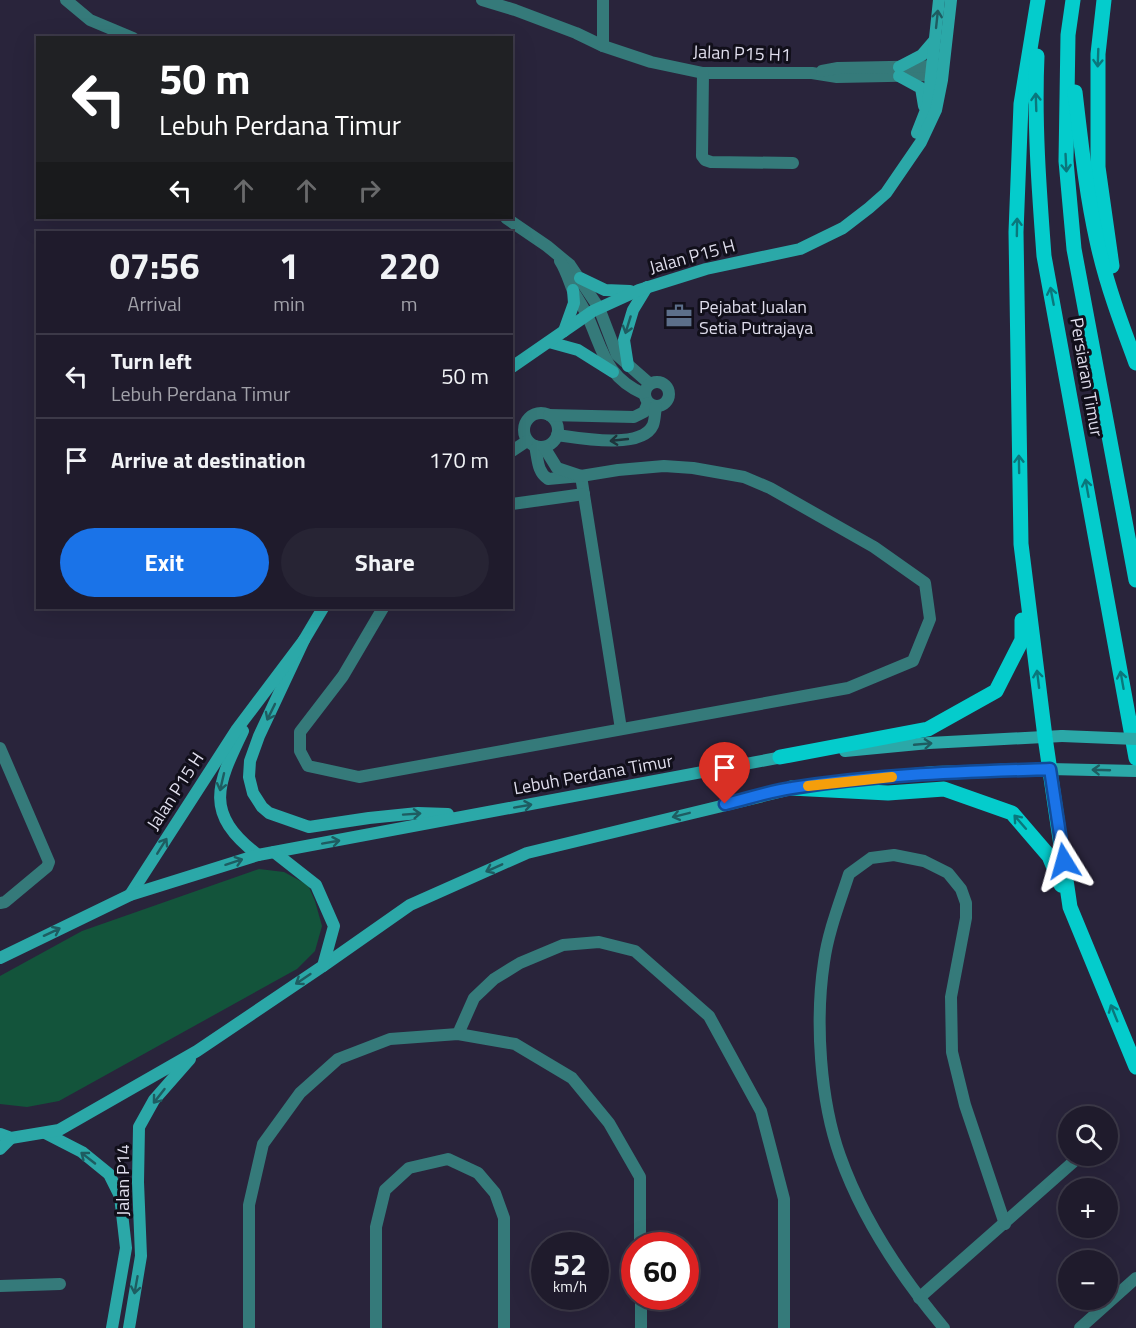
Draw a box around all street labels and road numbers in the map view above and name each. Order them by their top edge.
street label: Jalan P15 H1 [693,38,791,68]
street label: Jalan P15 H [646,232,738,280]
street label: Persiaran Timur [1063,315,1111,439]
street label: Jalan P15 H [140,747,210,835]
street label: Lebuh Perdana Timur [511,747,675,801]
street label: Jalan P14 [109,1144,136,1216]

